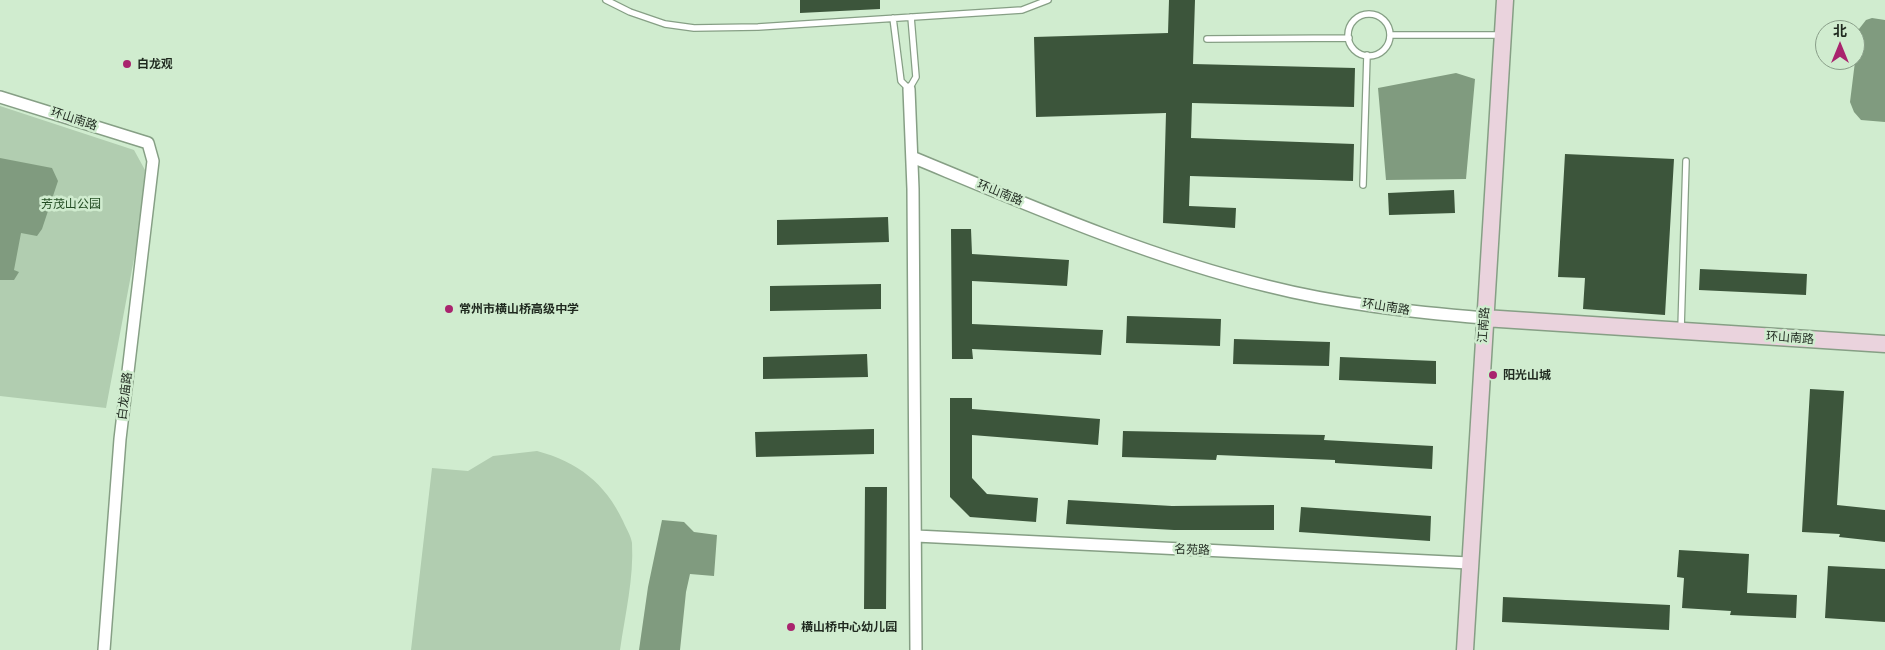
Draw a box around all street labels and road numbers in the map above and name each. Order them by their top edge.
street label: 环山南路 [49,105,99,133]
street label: 环山南路 [975,177,1025,209]
street label: 环山南路 [1361,296,1411,318]
street label: 江南路 [1476,307,1492,343]
street label: 环山南路 [1766,329,1814,347]
street label: 白龙庙路 [115,371,135,421]
street label: 名苑路 [1174,542,1210,558]

